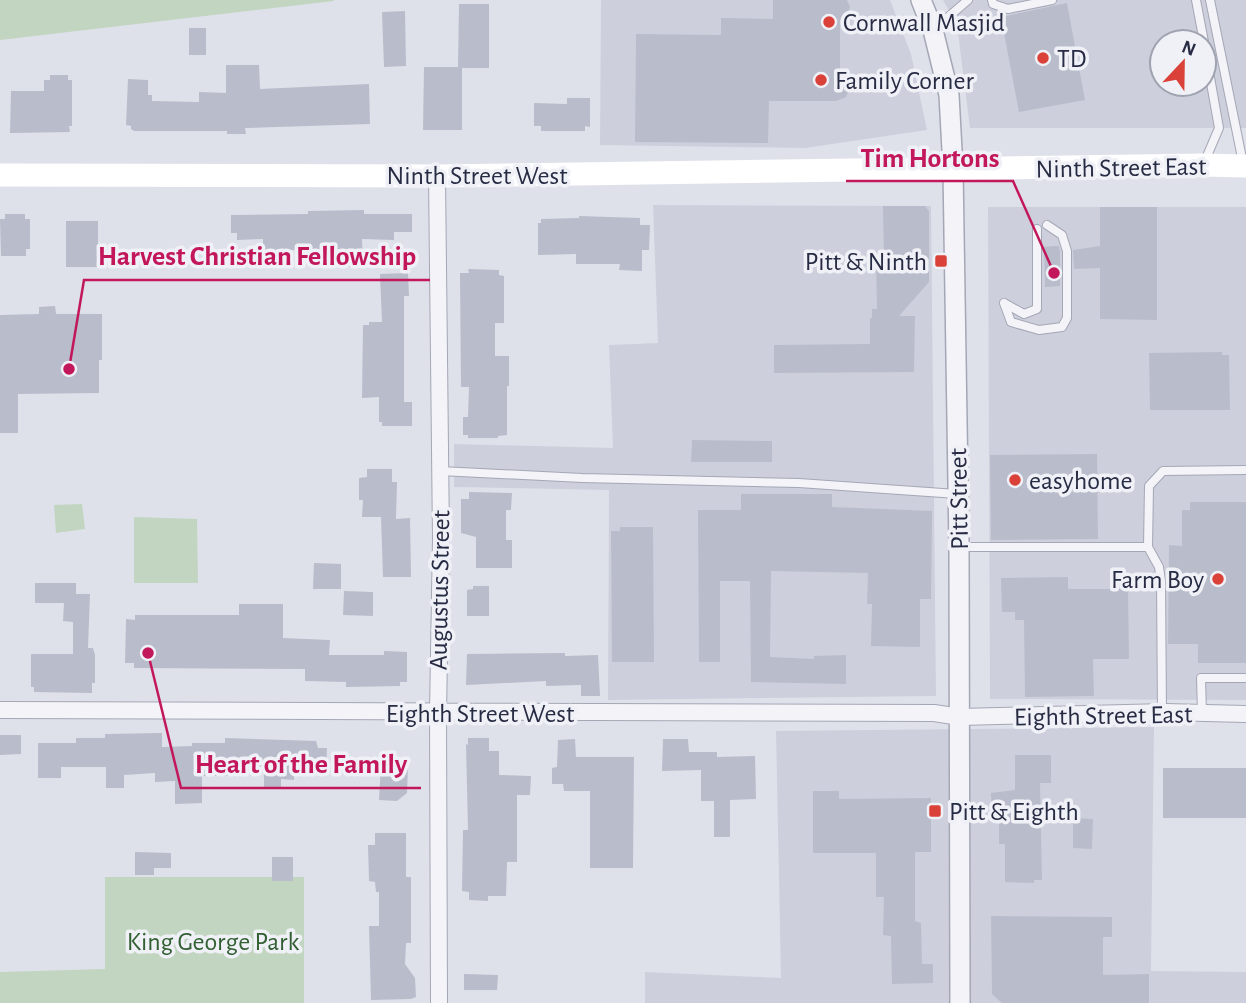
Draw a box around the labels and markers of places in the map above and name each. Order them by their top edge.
place label: Cornwall Masjid [843,10,1005,36]
marker: Cornwall Masjid [821,14,837,30]
place label: TD [1057,46,1087,72]
marker: TD [1035,50,1051,66]
place label: Family Corner [835,68,974,94]
marker: Family Corner [813,72,829,88]
callout: Tim Hortons [846,132,1013,181]
callout: Harvest Christian Fellowship [84,231,430,280]
place label: Pitt & Ninth [805,249,927,275]
marker: Pitt & Ninth [933,253,949,269]
place label: easyhome [1029,468,1133,494]
marker: easyhome [1007,472,1023,488]
place label: Farm Boy [1111,567,1204,593]
marker: Farm Boy [1210,571,1226,587]
callout: Heart of the Family [181,739,421,788]
place label: Pitt & Eighth [949,799,1079,825]
marker: Pitt & Eighth [927,803,943,819]

